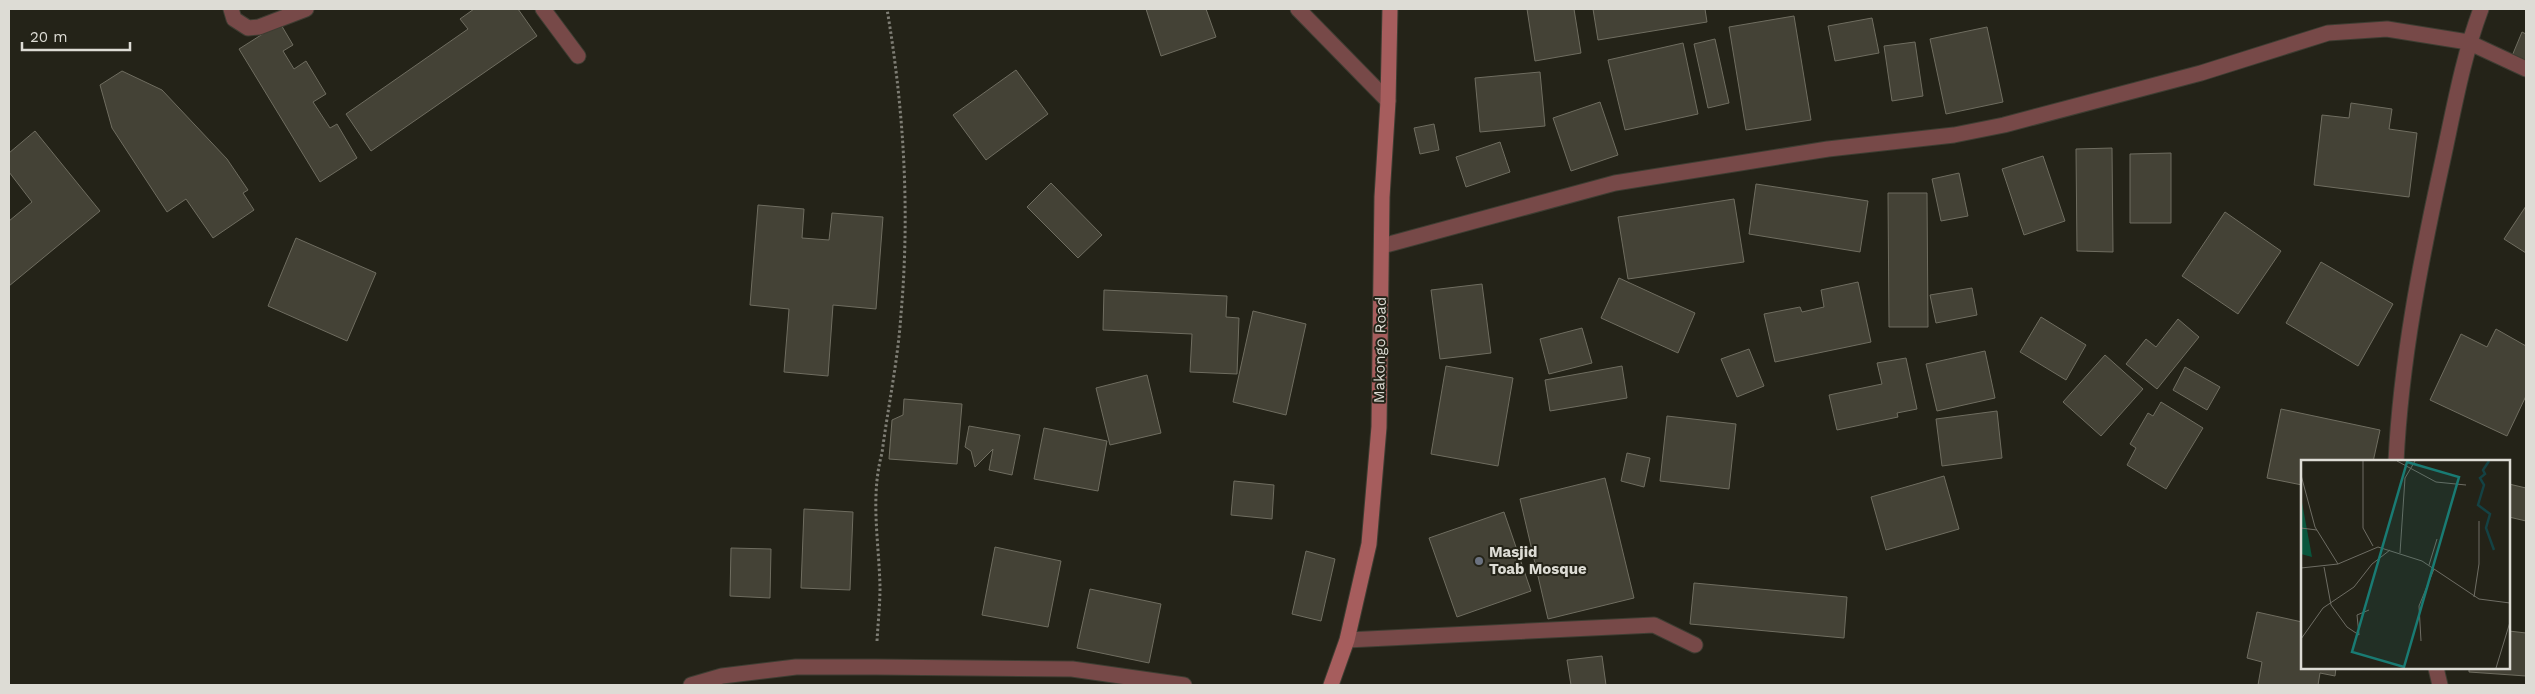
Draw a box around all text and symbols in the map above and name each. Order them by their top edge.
scale bar [22,20,130,52]
text: 20 m [30,28,68,46]
street label: Makongo Road [1370,297,1390,403]
inset map [2301,460,2510,669]
place label: Masjid Toab Mosque [1489,543,1587,578]
marker: Masjid Toab Mosque [1473,555,1485,567]

